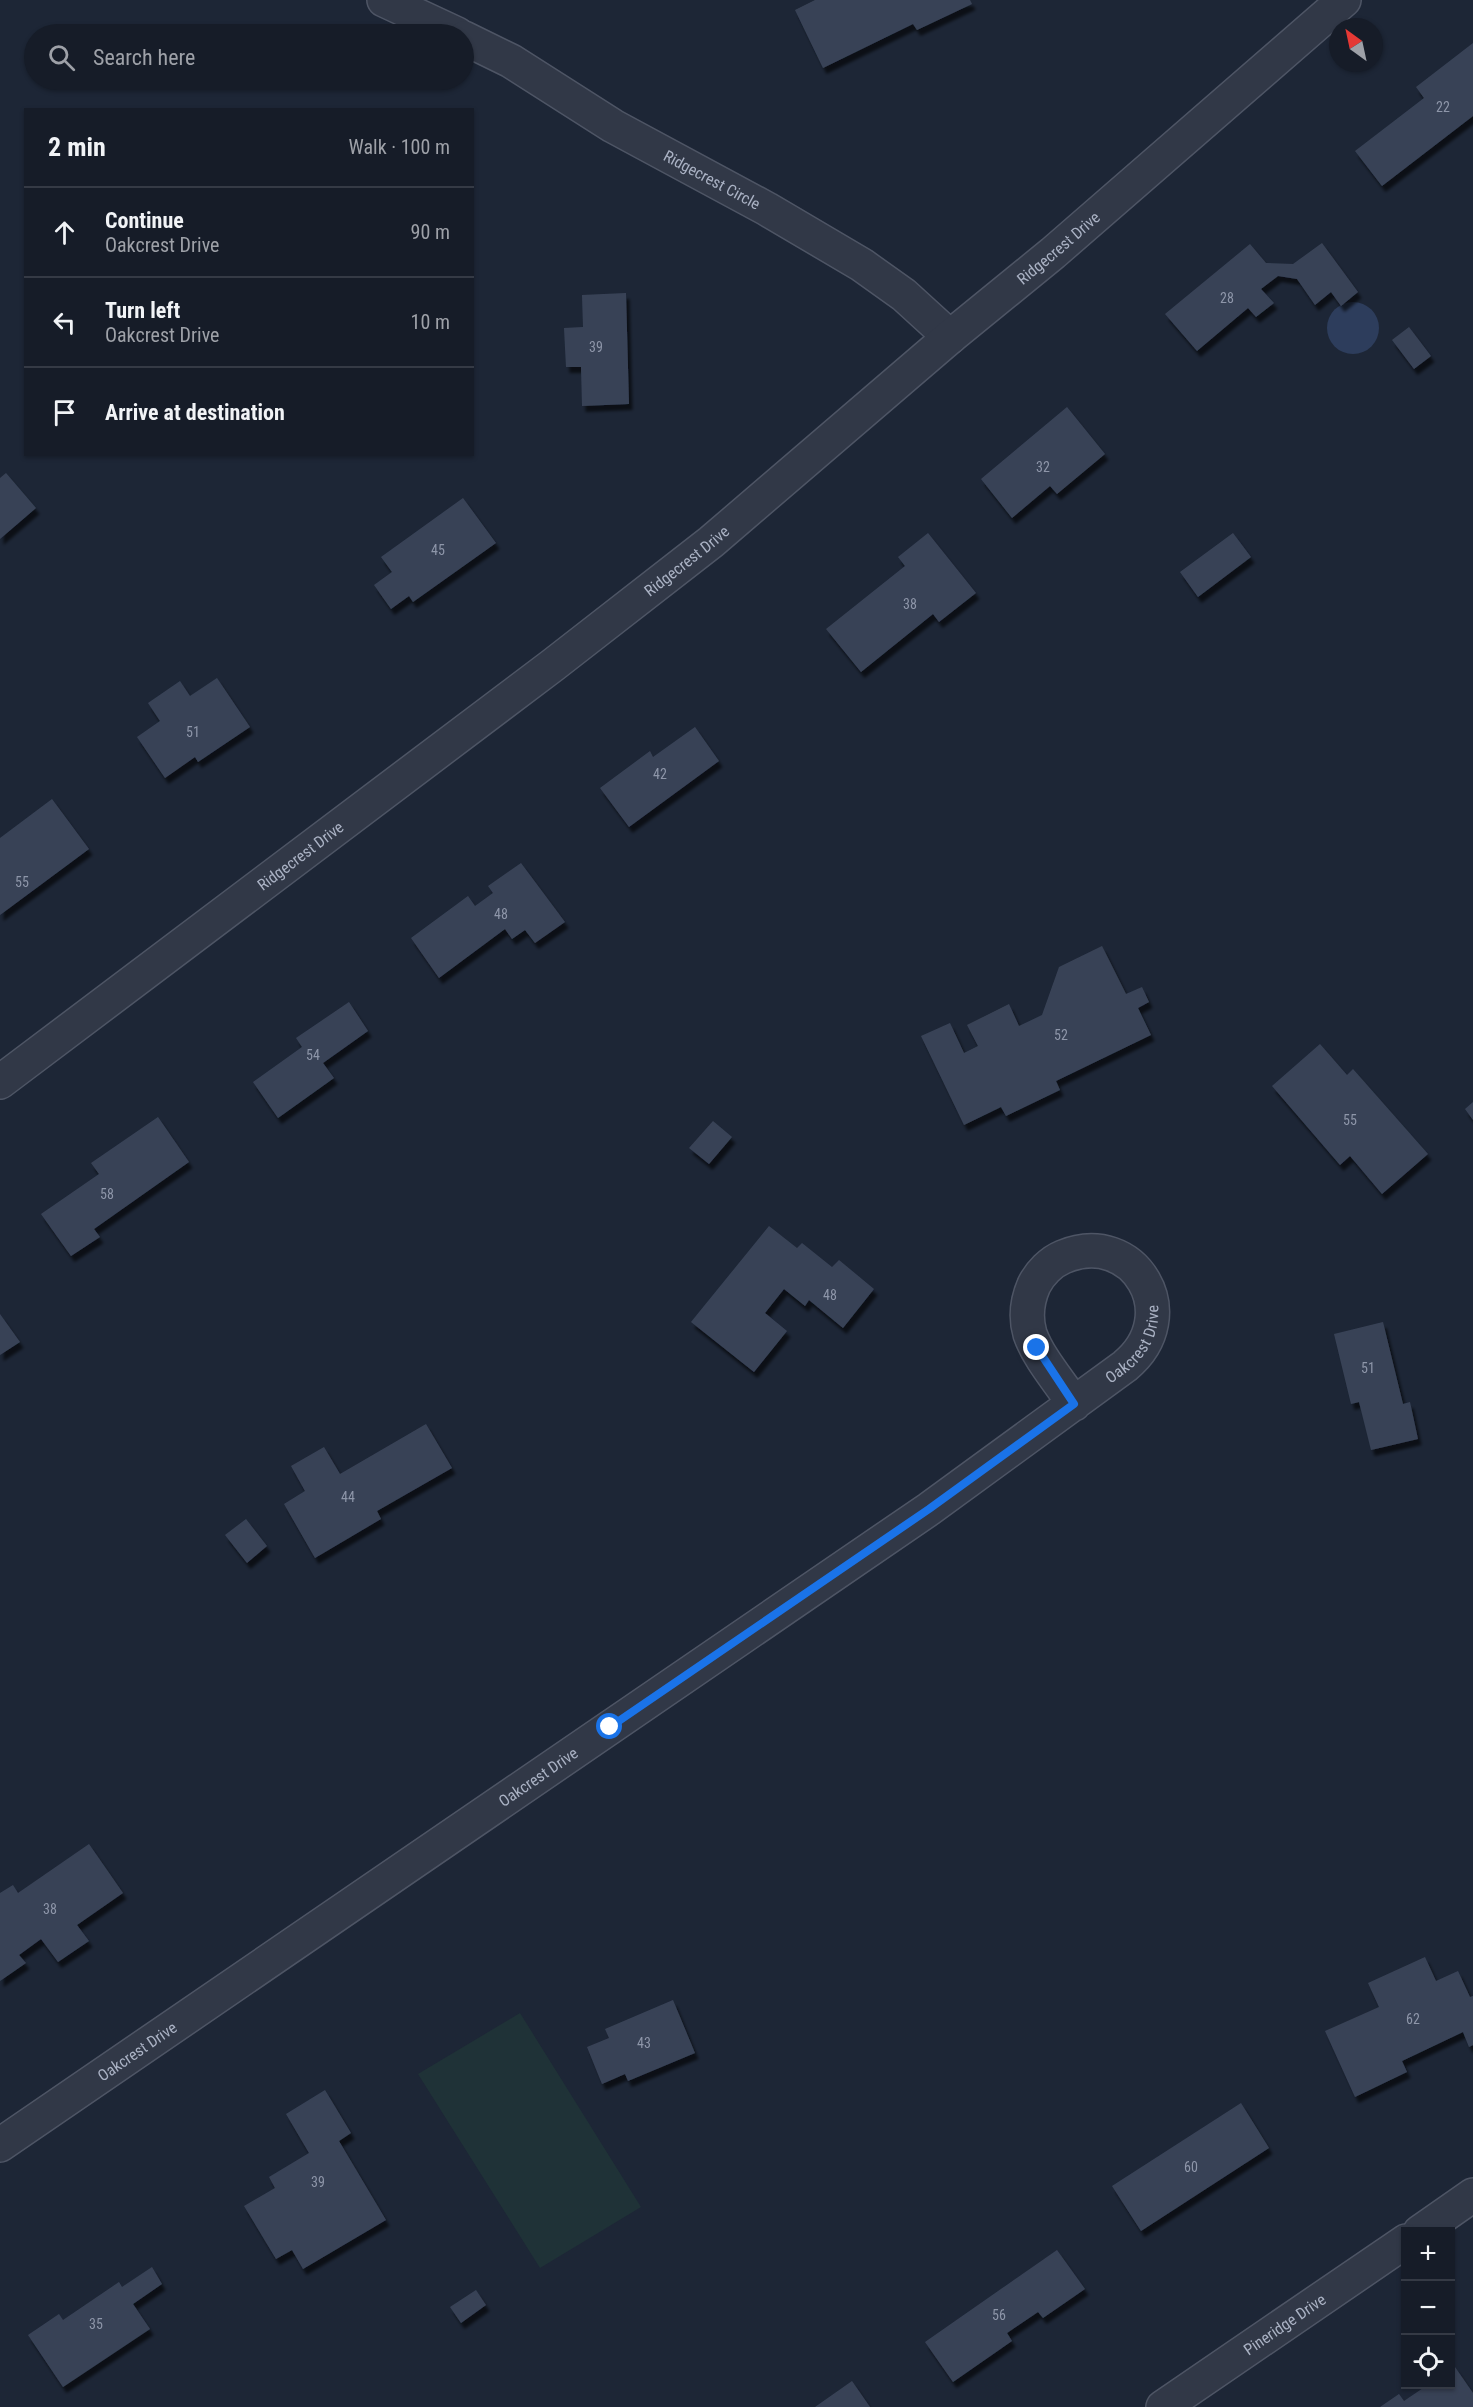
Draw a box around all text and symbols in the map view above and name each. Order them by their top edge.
north arrow [1329,18,1383,72]
search box [24,24,474,90]
icon: search [45,41,78,74]
text: Search here [93,45,195,70]
house number: 22 [1436,99,1450,115]
text: 2 min [48,132,106,162]
text: Walk · 100 m [349,135,450,159]
street label: Ridgecrest Circle [661,146,764,213]
street label: Ridgecrest Drive [1013,207,1104,288]
text: Continue [105,208,184,233]
icon: ahead [48,216,81,249]
text: 90 m [411,220,450,244]
text: Oakcrest Drive [105,233,219,257]
house number: 28 [1220,290,1234,306]
text: Turn left [105,298,180,323]
icon: left [48,306,81,339]
text: 10 m [411,310,450,334]
text: Oakcrest Drive [105,323,219,347]
house number: 39 [589,339,603,355]
icon: arrive [48,396,81,429]
text: Arrive at destination [105,400,285,425]
house number: 32 [1036,459,1050,475]
street label: Ridgecrest Drive [640,521,733,600]
house number: 45 [431,542,445,558]
house number: 38 [903,596,917,612]
house number: 51 [186,724,200,740]
house number: 42 [653,766,667,782]
street label: Ridgecrest Drive [253,817,347,894]
house number: 55 [15,874,29,890]
house number: 48 [494,906,508,922]
house number: 52 [1054,1027,1068,1043]
house number: 54 [306,1047,320,1063]
house number: 55 [1343,1112,1357,1128]
house number: 58 [100,1186,114,1202]
house number: 48 [823,1287,837,1303]
street label: Oakcrest Drive [1101,1305,1162,1387]
route end [1023,1334,1049,1360]
house number: 51 [1361,1360,1375,1376]
house number: 44 [341,1489,355,1505]
route start [596,1713,622,1739]
street label: Oakcrest Drive [495,1743,581,1810]
house number: 38 [43,1901,57,1917]
house number: 62 [1406,2011,1420,2027]
street label: Oakcrest Drive [94,2018,180,2085]
house number: 43 [637,2035,651,2051]
house number: 60 [1184,2159,1198,2175]
house number: 39 [311,2174,325,2190]
map controls [1401,2227,1455,2389]
button: + [1401,2227,1455,2281]
button: − [1401,2281,1455,2335]
street label: Pineridge Drive [1240,2289,1329,2359]
house number: 56 [992,2307,1006,2323]
house number: 35 [89,2316,103,2332]
button: locate [1401,2335,1455,2389]

